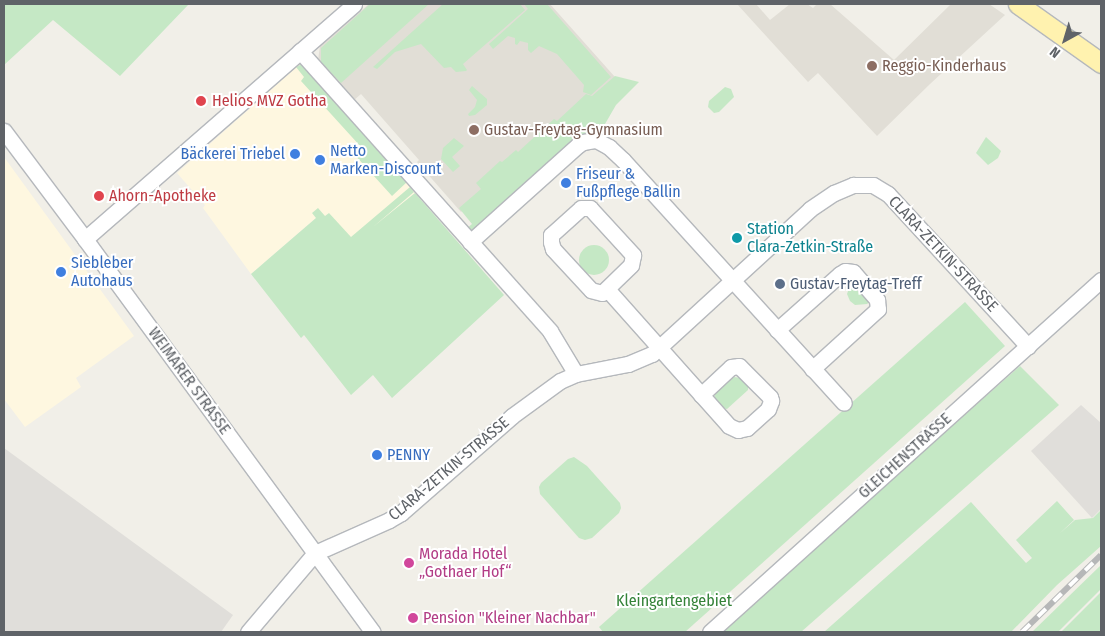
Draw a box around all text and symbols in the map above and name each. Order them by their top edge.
north arrow [1040,15,1090,65]
text: N [1047,43,1064,61]
place label: Reggio-Kinderhaus [882,56,1006,76]
marker: Reggio-Kinderhaus [866,60,878,72]
place label: Helios MVZ Gotha [212,91,327,111]
marker: Helios MVZ Gotha [194,94,208,108]
place label: Gustav-Freytag-Gymnasium [484,120,663,140]
marker: Gustav-Freytag-Gymnasium [468,124,480,136]
place label: Netto Marken-Discount [330,141,442,179]
place label: Bäckerei Triebel [180,144,285,164]
marker: Bäckerei Triebel [289,148,301,160]
marker: Netto Marken-Discount [314,154,326,166]
place label: Friseur & Fußpflege Ballin [576,164,681,202]
marker: Friseur & Fußpflege Ballin [560,177,572,189]
place label: Ahorn-Apotheke [109,186,216,206]
marker: Ahorn-Apotheke [93,190,105,202]
street label: CLARA-ZETKIN-STRASSE [884,192,1002,316]
place label: Station Clara-Zetkin-Straße [747,219,873,257]
marker: Station Clara-Zetkin-Straße [731,232,743,244]
place label: Siebleber Autohaus [71,253,133,291]
marker: Siebleber Autohaus [55,266,67,278]
place label: Gustav-Freytag-Treff [790,274,922,294]
marker: Gustav-Freytag-Treff [774,278,786,290]
street label: WEIMARER STRASSE [144,324,234,438]
street label: GLEICHENSTRASSE [855,409,955,503]
street label: CLARA-ZETKIN-STRASSE [385,413,513,525]
place label: PENNY [387,445,430,465]
marker: PENNY [371,449,383,461]
place label: Morada Hotel „Gothaer Hof“ [419,544,511,582]
marker: Morada Hotel „Gothaer Hof“ [403,557,415,569]
park label: Kleingartengebiet [616,591,732,611]
place label: Pension "Kleiner Nachbar" [423,608,596,628]
marker: Pension "Kleiner Nachbar" [407,612,419,624]

